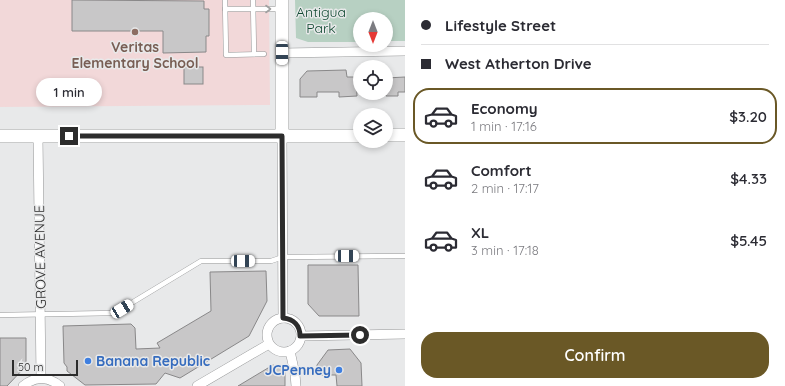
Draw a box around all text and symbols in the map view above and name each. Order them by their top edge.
park label: Antigua Park [296,3,346,37]
one-way arrow [265,5,271,13]
north arrow [353,12,393,52]
map controls [353,12,393,148]
text: Lifestyle Street [445,16,556,35]
marker: Veritas Elementary School [130,27,140,37]
place label: Veritas Elementary School [71,38,199,72]
car [276,41,288,65]
text: West Atherton Drive [445,54,592,73]
button: locate [353,60,393,100]
callout: 1 min [36,78,102,106]
text: 1 min [53,84,85,100]
icon: car [423,98,459,134]
text: Economy [471,99,538,118]
text: $3.20 [729,107,767,126]
button: layers [353,108,393,148]
text: 1 min · 17:16 [471,118,537,134]
route end [60,127,78,145]
icon: car [423,160,459,196]
text: Comfort [471,161,532,180]
text: $4.33 [730,169,767,188]
text: 2 min · 17:17 [471,180,539,196]
street label: GROVE AVENUE [30,205,50,309]
icon: car [423,222,459,258]
text: XL [471,223,489,242]
text: $5.45 [730,231,767,250]
text: 3 min · 17:18 [471,242,539,258]
car [335,250,359,262]
car [231,255,255,267]
car [109,298,135,320]
route start [351,326,369,344]
button: Confirm [421,332,769,378]
place label: Banana Republic [96,352,210,370]
marker: Banana Republic [83,356,93,366]
scale bar [12,358,78,377]
text: 50 m [18,360,44,374]
place label: JCPenney [265,361,331,379]
marker: JCPenney [334,365,344,375]

